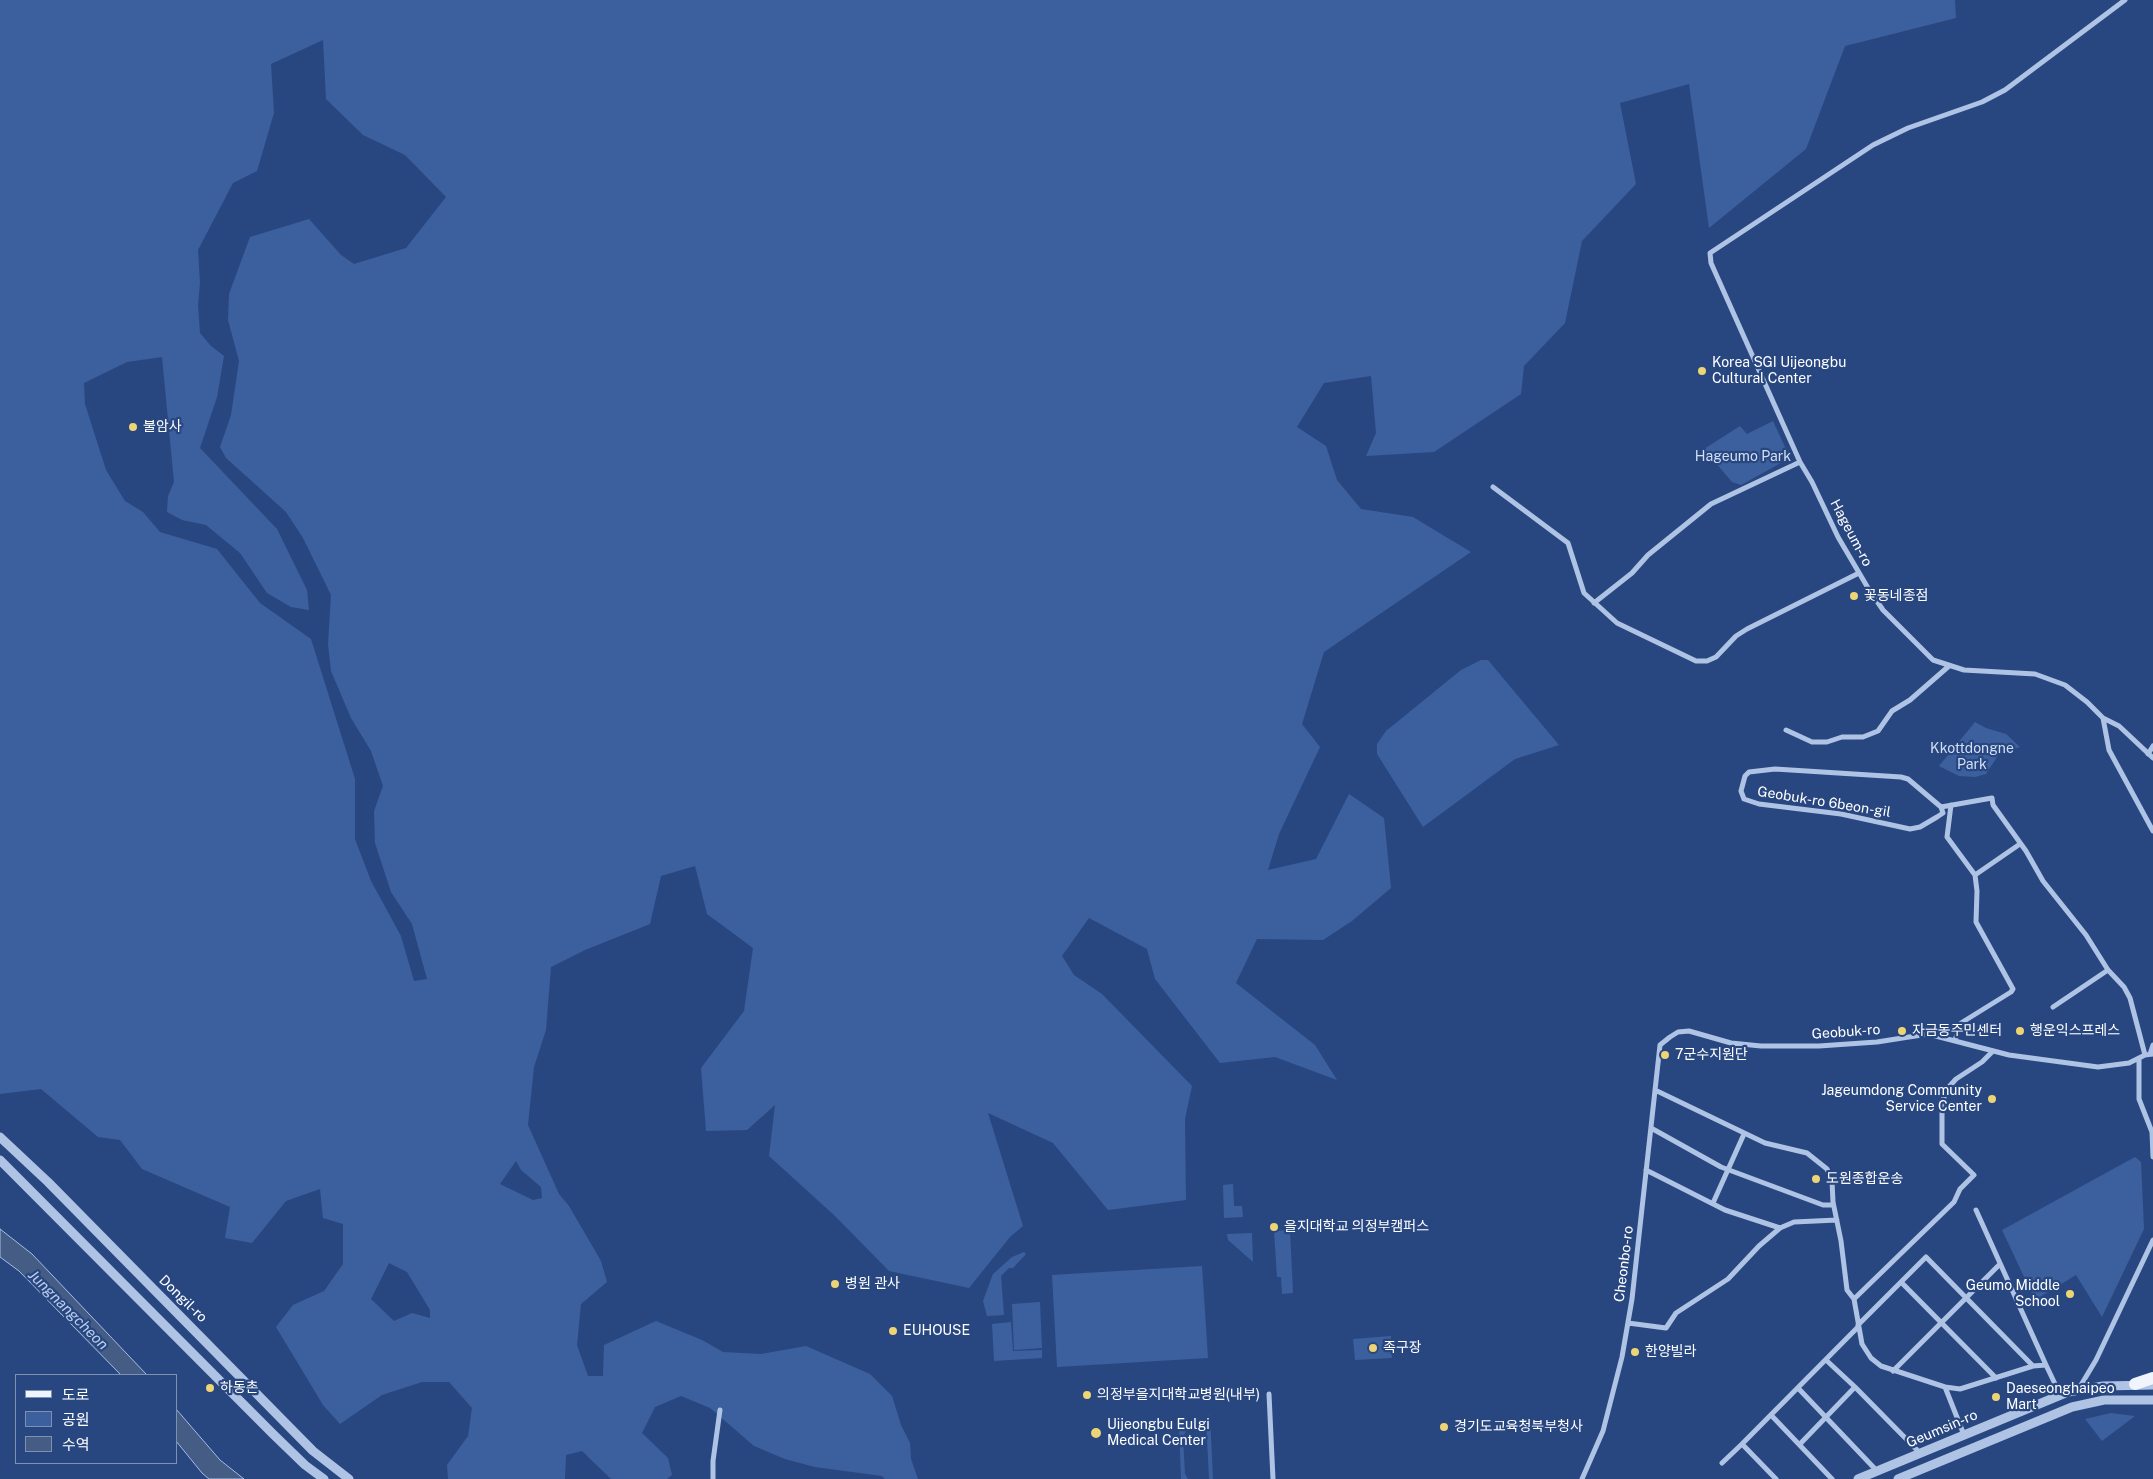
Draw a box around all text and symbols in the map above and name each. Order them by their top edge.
place label: Korea SGI Uijeongbu Cultural Center [1712,355,1846,388]
marker: Korea SGI Uijeongbu Cultural Center [1696,365,1708,377]
place label: 불암사 [143,419,182,435]
marker: 불암사 [127,421,139,433]
park label: Hageumo Park [1695,449,1791,465]
street label: Hageum-ro [1826,497,1876,569]
place label: 꽃동네종점 [1864,588,1928,604]
marker: 꽃동네종점 [1848,590,1860,602]
park label: Kkottdongne Park [1930,741,2014,774]
street label: Geobuk-ro 6beon-gil [1756,783,1892,821]
street label: Geobuk-ro [1811,1021,1881,1043]
place label: 자금동주민센터 [1912,1023,2002,1039]
place label: 행운익스프레스 [2030,1023,2120,1039]
marker: 자금동주민센터 [1896,1025,1908,1037]
marker: 행운익스프레스 [2014,1025,2026,1037]
place label: 7군수지원단 [1675,1047,1748,1063]
marker: 7군수지원단 [1659,1049,1671,1061]
place label: Jageumdong Community Service Center [1821,1083,1982,1116]
marker: Jageumdong Community Service Center [1986,1093,1998,1105]
place label: 도원종합운송 [1826,1171,1903,1187]
marker: 도원종합운송 [1810,1173,1822,1185]
place label: 을지대학교 의정부캠퍼스 [1284,1219,1429,1235]
marker: 을지대학교 의정부캠퍼스 [1268,1221,1280,1233]
street label: Cheonbo-ro [1611,1225,1637,1303]
water label: Jungnangcheon [24,1266,112,1354]
street label: Dongil-ro [155,1272,211,1326]
place label: 병원 관사 [845,1276,900,1292]
marker: 병원 관사 [829,1278,841,1290]
place label: Geumo Middle School [1966,1278,2060,1310]
marker: Geumo Middle School [2064,1288,2076,1300]
place label: EUHOUSE [903,1323,970,1339]
marker: EUHOUSE [887,1325,899,1337]
place label: 족구장 [1383,1340,1422,1356]
marker: 족구장 [1367,1342,1379,1354]
place label: 한양빌라 [1645,1344,1697,1360]
marker: 한양빌라 [1629,1346,1641,1358]
legend [15,1374,178,1464]
place label: 하동촌 [220,1380,259,1396]
place label: Daeseonghaipeo Mart [2006,1381,2115,1414]
marker: 하동촌 [204,1382,216,1394]
text: 도로 [62,1386,90,1403]
place label: 의정부을지대학교병원(내부) [1097,1387,1260,1403]
marker: 의정부을지대학교병원(내부) [1081,1389,1093,1401]
marker: Daeseonghaipeo Mart [1990,1391,2002,1403]
street label: Geumsin-ro [1904,1406,1980,1452]
text: 공원 [62,1411,90,1428]
place label: Uijeongbu Eulgi Medical Center [1107,1417,1210,1450]
place label: 경기도교육청북부청사 [1454,1419,1583,1435]
marker: 경기도교육청북부청사 [1438,1421,1450,1433]
marker: Uijeongbu Eulgi Medical Center [1089,1426,1103,1440]
text: 수역 [62,1436,90,1453]

